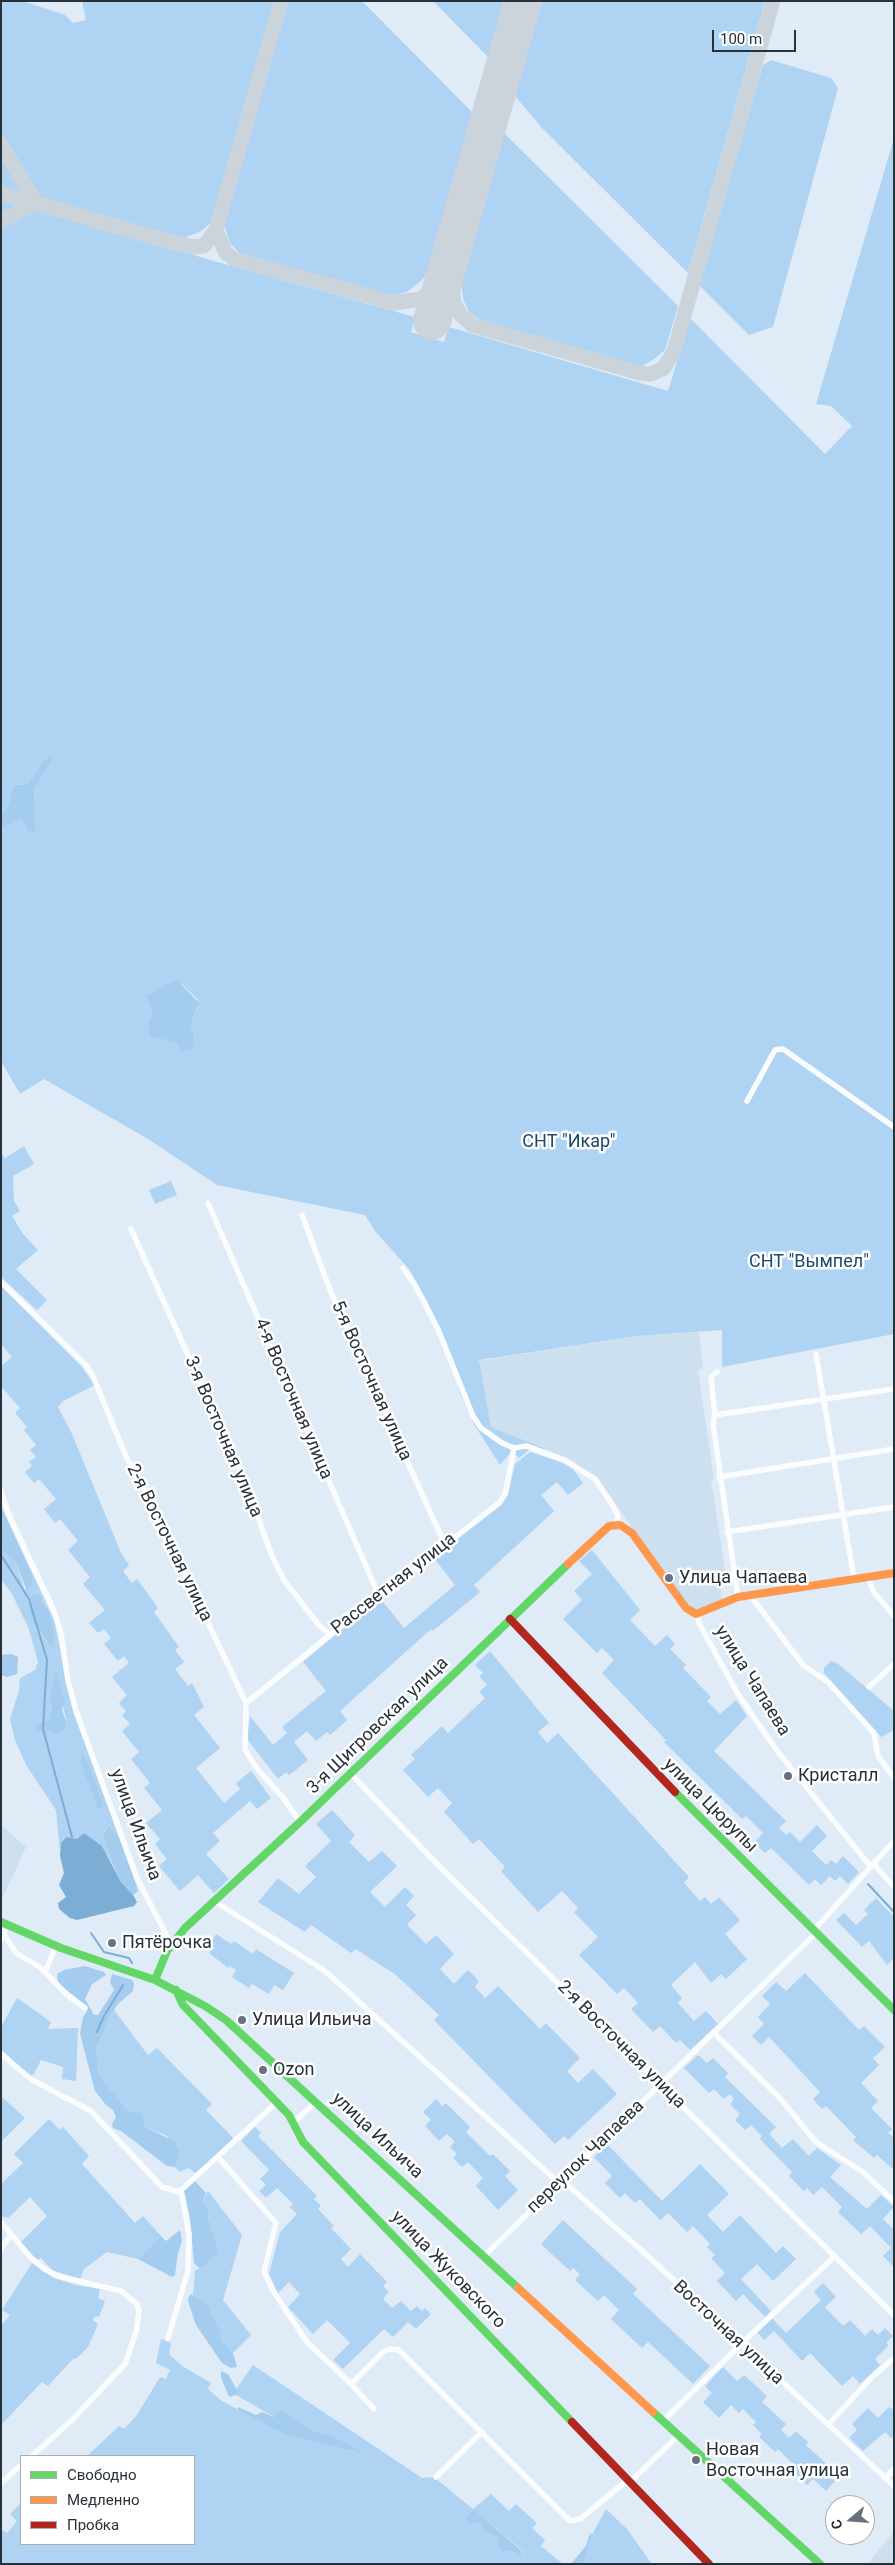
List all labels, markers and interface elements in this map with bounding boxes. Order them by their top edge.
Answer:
scale bar [715,20,799,52]
text: 100 m [720,30,762,48]
park label: СНТ "Икар" [522,1131,616,1153]
park label: СНТ "Вымпел" [749,1251,869,1273]
street label: 5-я Восточная улица [326,1298,416,1464]
street label: 4-я Восточная улица [249,1315,337,1483]
street label: 3-я Восточная улица [179,1353,267,1521]
street label: 2-я Восточная улица [121,1461,217,1625]
street label: Рассветная улица [327,1529,461,1639]
place label: Улица Чапаева [679,1567,807,1589]
marker: Улица Чапаева [663,1572,675,1584]
street label: улица Чапаева [710,1622,794,1740]
street label: 3-я Щигровская улица [303,1653,453,1799]
street label: улица Цюрупы [658,1754,762,1858]
place label: Кристалл [798,1765,878,1787]
street label: улица Ильича [105,1766,165,1884]
marker: Кристалл [782,1770,794,1782]
place label: Пятёрочка [122,1932,212,1954]
marker: Пятёрочка [106,1937,118,1949]
street label: 2-я Восточная улица [552,1976,690,2114]
place label: Улица Ильича [252,2009,372,2031]
marker: Улица Ильича [236,2014,248,2026]
place label: Ozon [273,2059,314,2081]
marker: Ozon [257,2064,269,2076]
street label: улица Ильича [327,2088,427,2184]
street label: переулок Чапаева [523,2096,649,2218]
street label: улица Жуковского [386,2207,510,2333]
street label: Восточная улица [668,2276,788,2390]
place label: Новая Восточная улица [706,2439,849,2482]
marker: Новая Восточная улица [690,2454,702,2466]
legend [20,2455,195,2545]
text: Свободно [67,2466,136,2484]
text: Медленно [67,2491,140,2509]
north arrow [825,2495,875,2545]
text: Пробка [67,2516,119,2534]
text: С [828,2518,846,2531]

